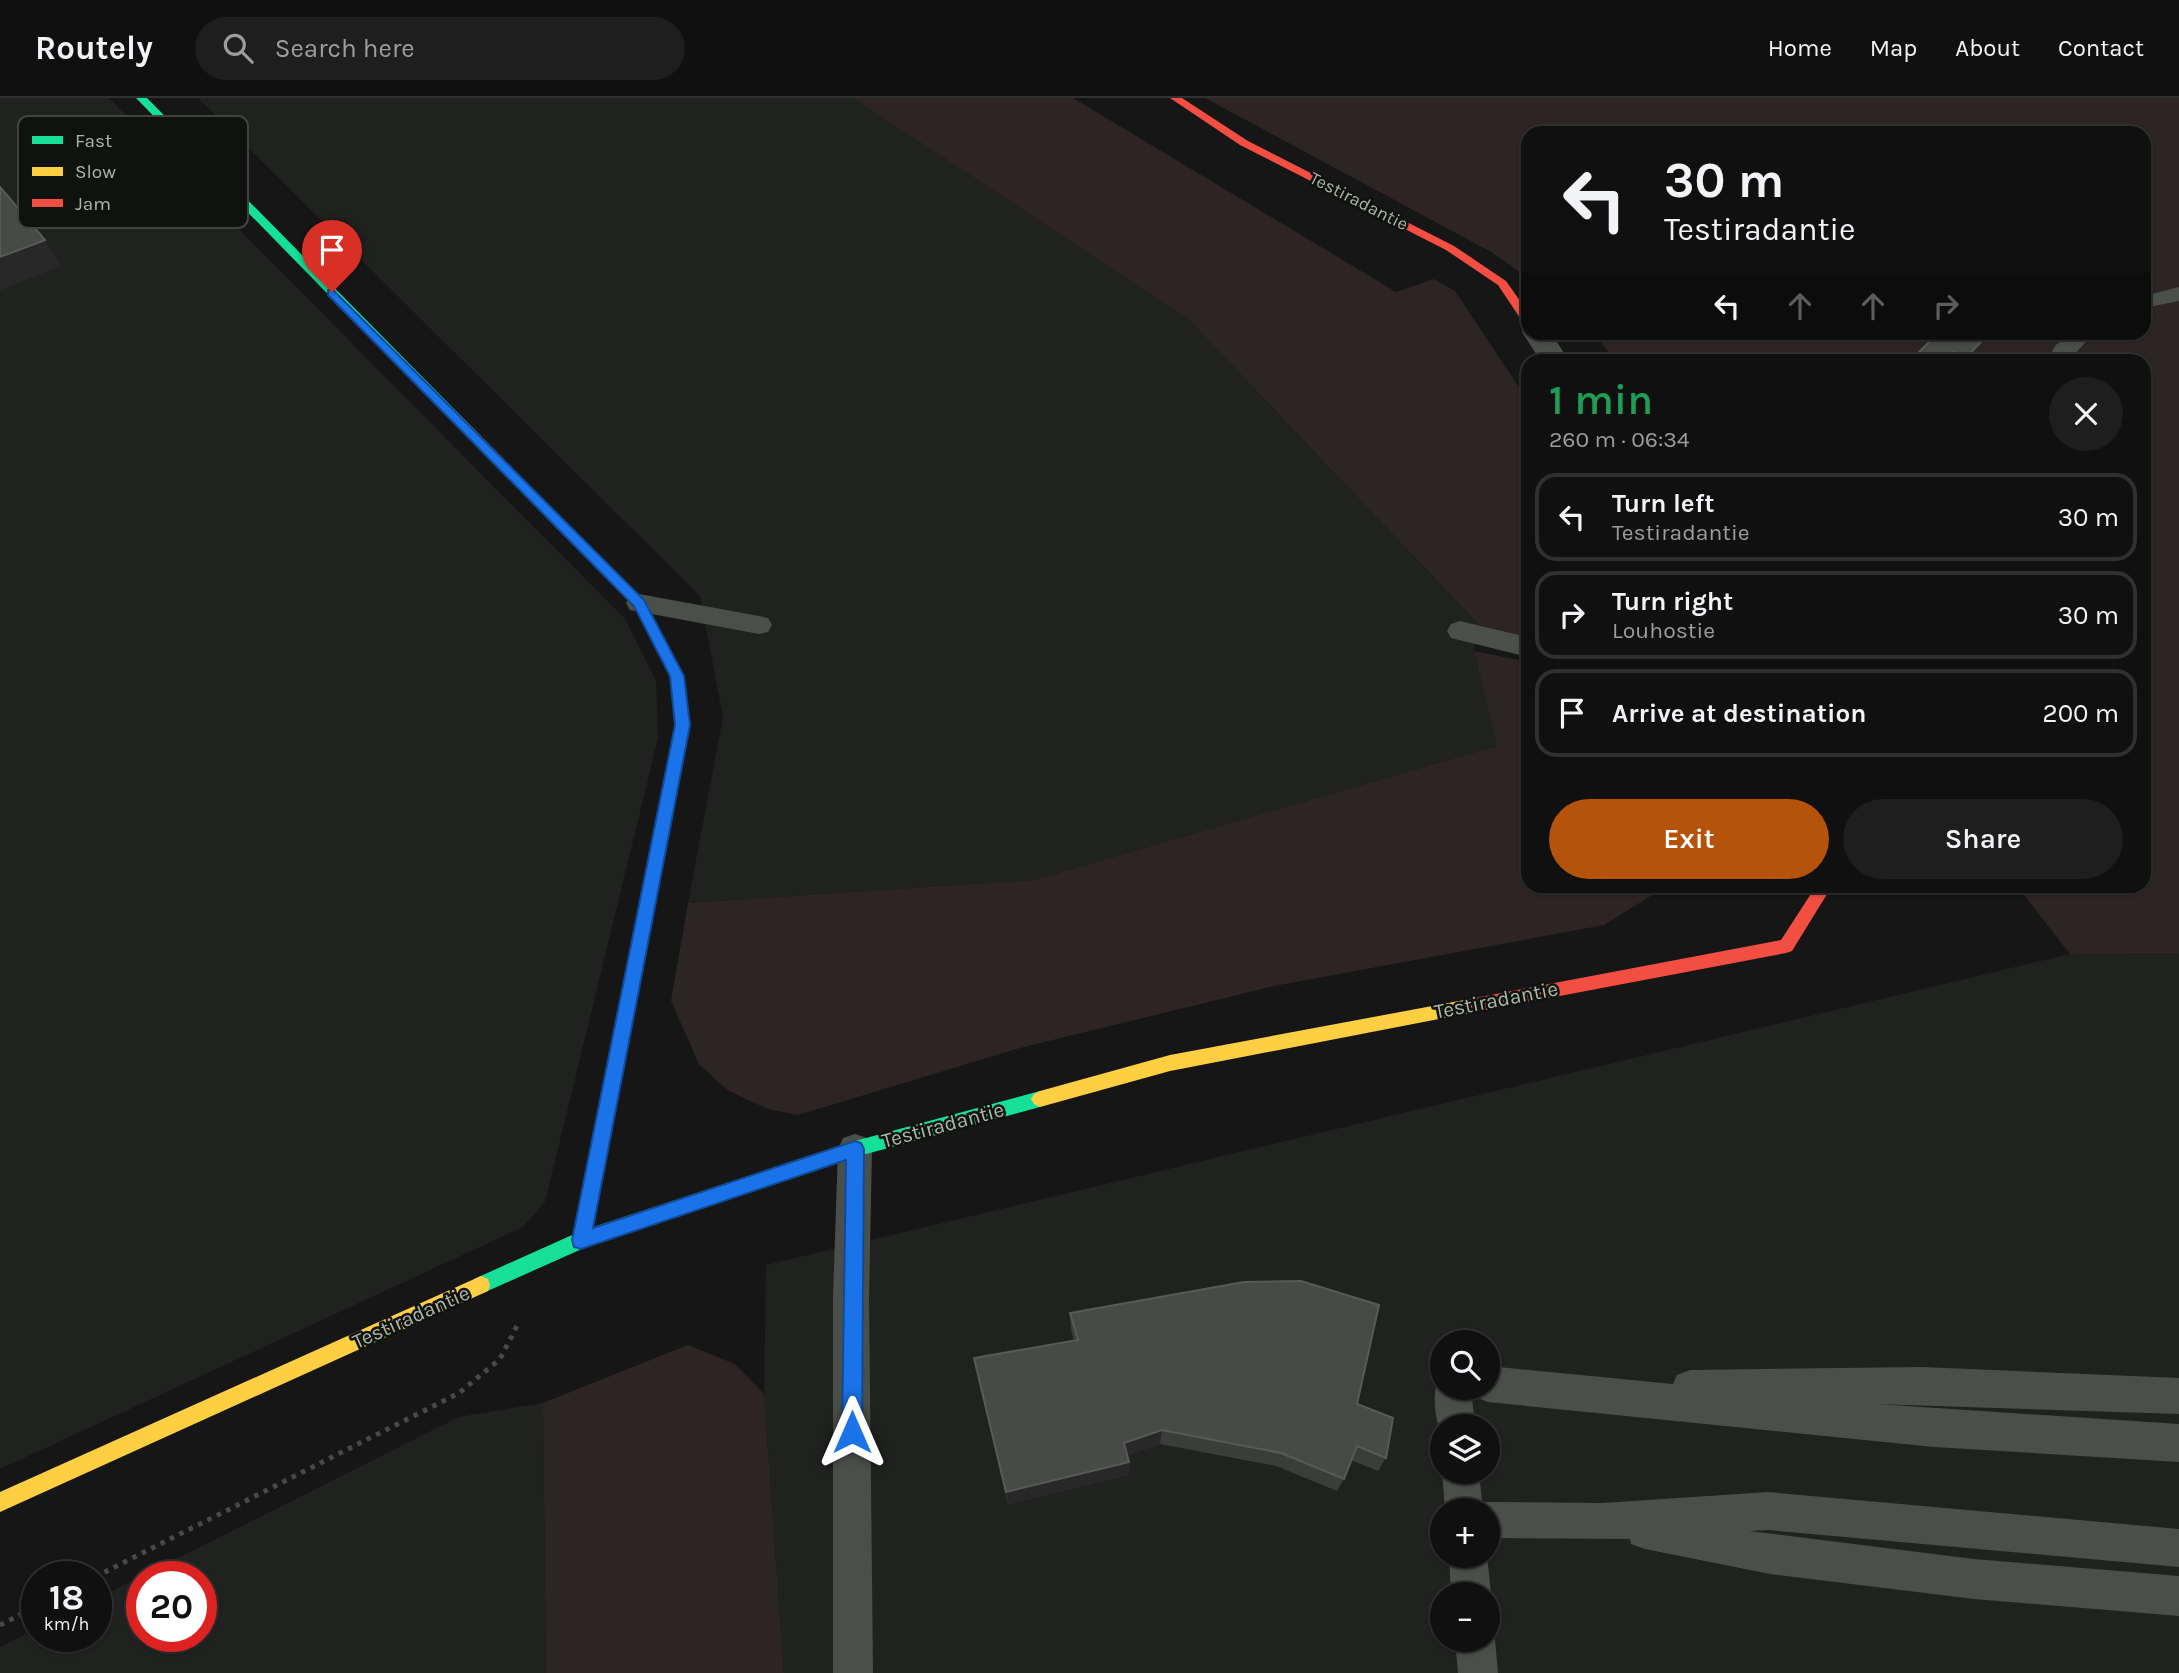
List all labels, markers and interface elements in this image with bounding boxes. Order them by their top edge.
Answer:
search box [195,17,685,80]
text: Routely [35,29,153,67]
icon: search [219,29,257,67]
text: Search here [275,33,415,64]
text: Home [1768,34,1832,62]
text: Map [1870,34,1917,62]
text: About [1955,34,2020,62]
text: Contact [2058,34,2144,62]
legend [18,116,248,228]
text: Fast [75,130,112,152]
text: 30 m [1664,152,1784,209]
icon: left [1549,154,1640,245]
text: Slow [75,161,116,183]
street label: Testiradantie [1306,167,1412,235]
text: Jam [75,193,111,215]
text: Testiradantie [1664,211,1856,248]
pin [302,220,362,292]
icon: arrive [313,231,351,269]
icon: left [1708,287,1746,325]
icon: ahead [1781,287,1819,325]
icon: ahead [1854,287,1892,325]
icon: right [1927,287,1965,325]
text: 1 min [1549,375,1653,425]
button: close [2049,377,2123,451]
text: 260 m · 06:34 [1549,426,1690,453]
text: Turn left [1612,488,1714,519]
icon: left [1553,498,1591,536]
text: 30 m [2058,502,2119,533]
text: Testiradantie [1612,519,1750,546]
text: Turn right [1612,586,1733,617]
icon: right [1553,596,1591,634]
text: 30 m [2058,600,2119,631]
text: Louhostie [1612,617,1715,644]
icon: arrive [1553,694,1591,732]
text: Arrive at destination [1612,698,1866,729]
text: 200 m [2043,698,2119,729]
button: Exit [1549,799,1829,879]
button: Share [1843,799,2123,879]
street label: Testiradantie [1432,976,1560,1024]
street label: Testiradantie [879,1097,1007,1153]
street label: Testiradantie [349,1280,473,1354]
map controls [1430,1330,1500,1652]
button: search [1430,1330,1500,1400]
position arrow [815,1395,889,1469]
button: layers [1430,1414,1500,1484]
button: + [1430,1498,1500,1568]
speed limit sign: 20 [126,1561,217,1652]
text: 18 [49,1577,84,1618]
button: − [1430,1582,1500,1652]
text: km/h [44,1613,89,1635]

